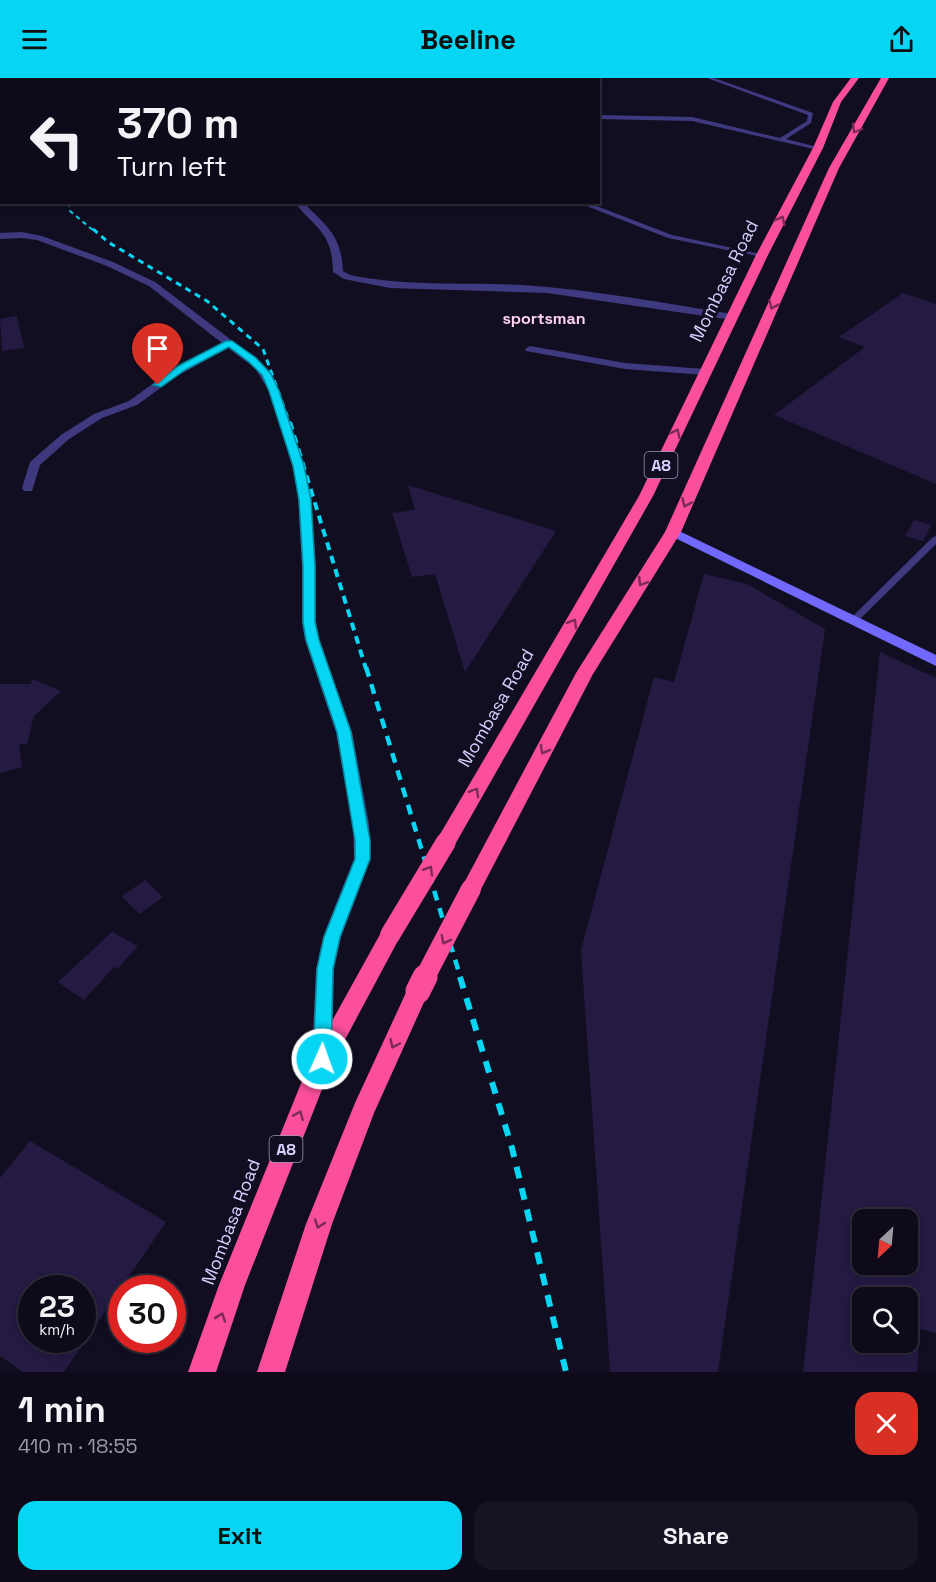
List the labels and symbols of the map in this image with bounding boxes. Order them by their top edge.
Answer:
one-way arrow [852,123,864,133]
street label: Mombasa Road [684,216,763,345]
one-way arrow [773,216,785,227]
one-way arrow [769,299,781,310]
district label: sportsman [502,308,586,329]
pin [132,323,183,385]
one-way arrow [668,429,680,440]
road number: A8 [644,452,678,478]
one-way arrow [681,496,693,507]
one-way arrow [638,575,649,586]
one-way arrow [566,619,577,629]
street label: Mombasa Road [452,645,539,771]
one-way arrow [540,744,551,755]
one-way arrow [468,787,480,798]
one-way arrow [421,866,433,876]
one-way arrow [440,934,452,945]
position arrow [290,1027,354,1091]
one-way arrow [389,1037,401,1048]
one-way arrow [292,1111,305,1121]
road number: A8 [270,1136,302,1162]
street label: Mombasa Road [196,1156,265,1288]
north arrow [852,1209,918,1275]
one-way arrow [314,1218,327,1229]
speed limit sign: 30 [108,1275,186,1353]
one-way arrow [213,1312,226,1323]

